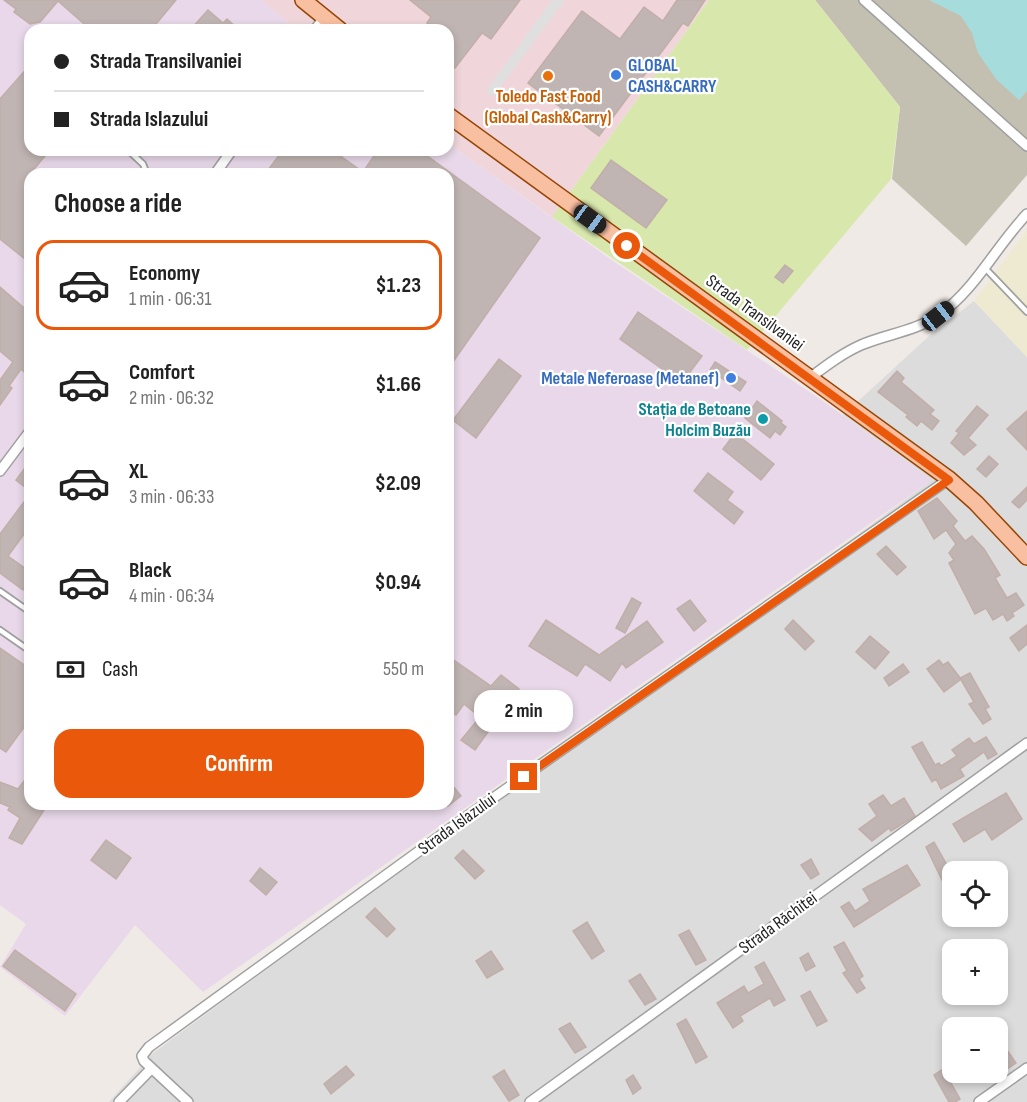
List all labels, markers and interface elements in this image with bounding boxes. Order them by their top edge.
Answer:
text: Strada Transilvaniei [90,48,242,75]
place label: GLOBAL CASH&CARRY [628,55,717,97]
marker: GLOBAL CASH&CARRY [609,68,623,82]
marker: Toledo Fast Food (Global Cash&Carry) [541,69,555,83]
place label: Toledo Fast Food (Global Cash&Carry) [484,86,612,128]
text: Strada Islazului [90,106,208,133]
text: Choose a ride [54,188,182,220]
car [570,201,610,237]
route start [613,232,640,259]
icon: car [57,258,111,312]
text: Economy [129,260,200,287]
street label: Strada Transilvaniei [702,270,808,356]
text: $1.23 [376,272,421,299]
text: 1 min · 06:31 [129,287,211,311]
car [918,298,958,334]
icon: car [57,357,111,411]
text: Comfort [129,359,195,386]
place label: Metale Neferoase (Metanef) [541,368,719,389]
text: $1.66 [375,371,421,398]
marker: Metale Neferoase (Metanef) [724,371,738,385]
text: 2 min · 06:32 [129,386,214,410]
place label: Stația de Betoane Holcim Buzău [639,399,751,441]
marker: Stația de Betoane Holcim Buzău [756,412,770,426]
icon: car [57,456,111,510]
text: XL [129,458,148,485]
text: $2.09 [375,470,421,497]
text: 3 min · 06:33 [129,485,214,509]
icon: car [57,555,111,609]
text: Black [129,557,171,584]
text: $0.94 [374,569,421,596]
text: 4 min · 06:34 [129,584,214,608]
icon: cash [54,653,87,686]
text: Cash [102,656,138,683]
text: 550 m [383,657,424,681]
callout: 2 min [474,690,574,732]
text: 2 min [504,699,543,723]
button: Confirm [54,729,424,798]
route end [510,763,537,790]
street label: Strada Islazului [414,789,500,859]
map controls [942,861,1008,1083]
button: locate [942,861,1008,927]
street label: Strada Răchitei [735,888,821,958]
button: + [942,939,1008,1005]
button: − [942,1017,1008,1083]

